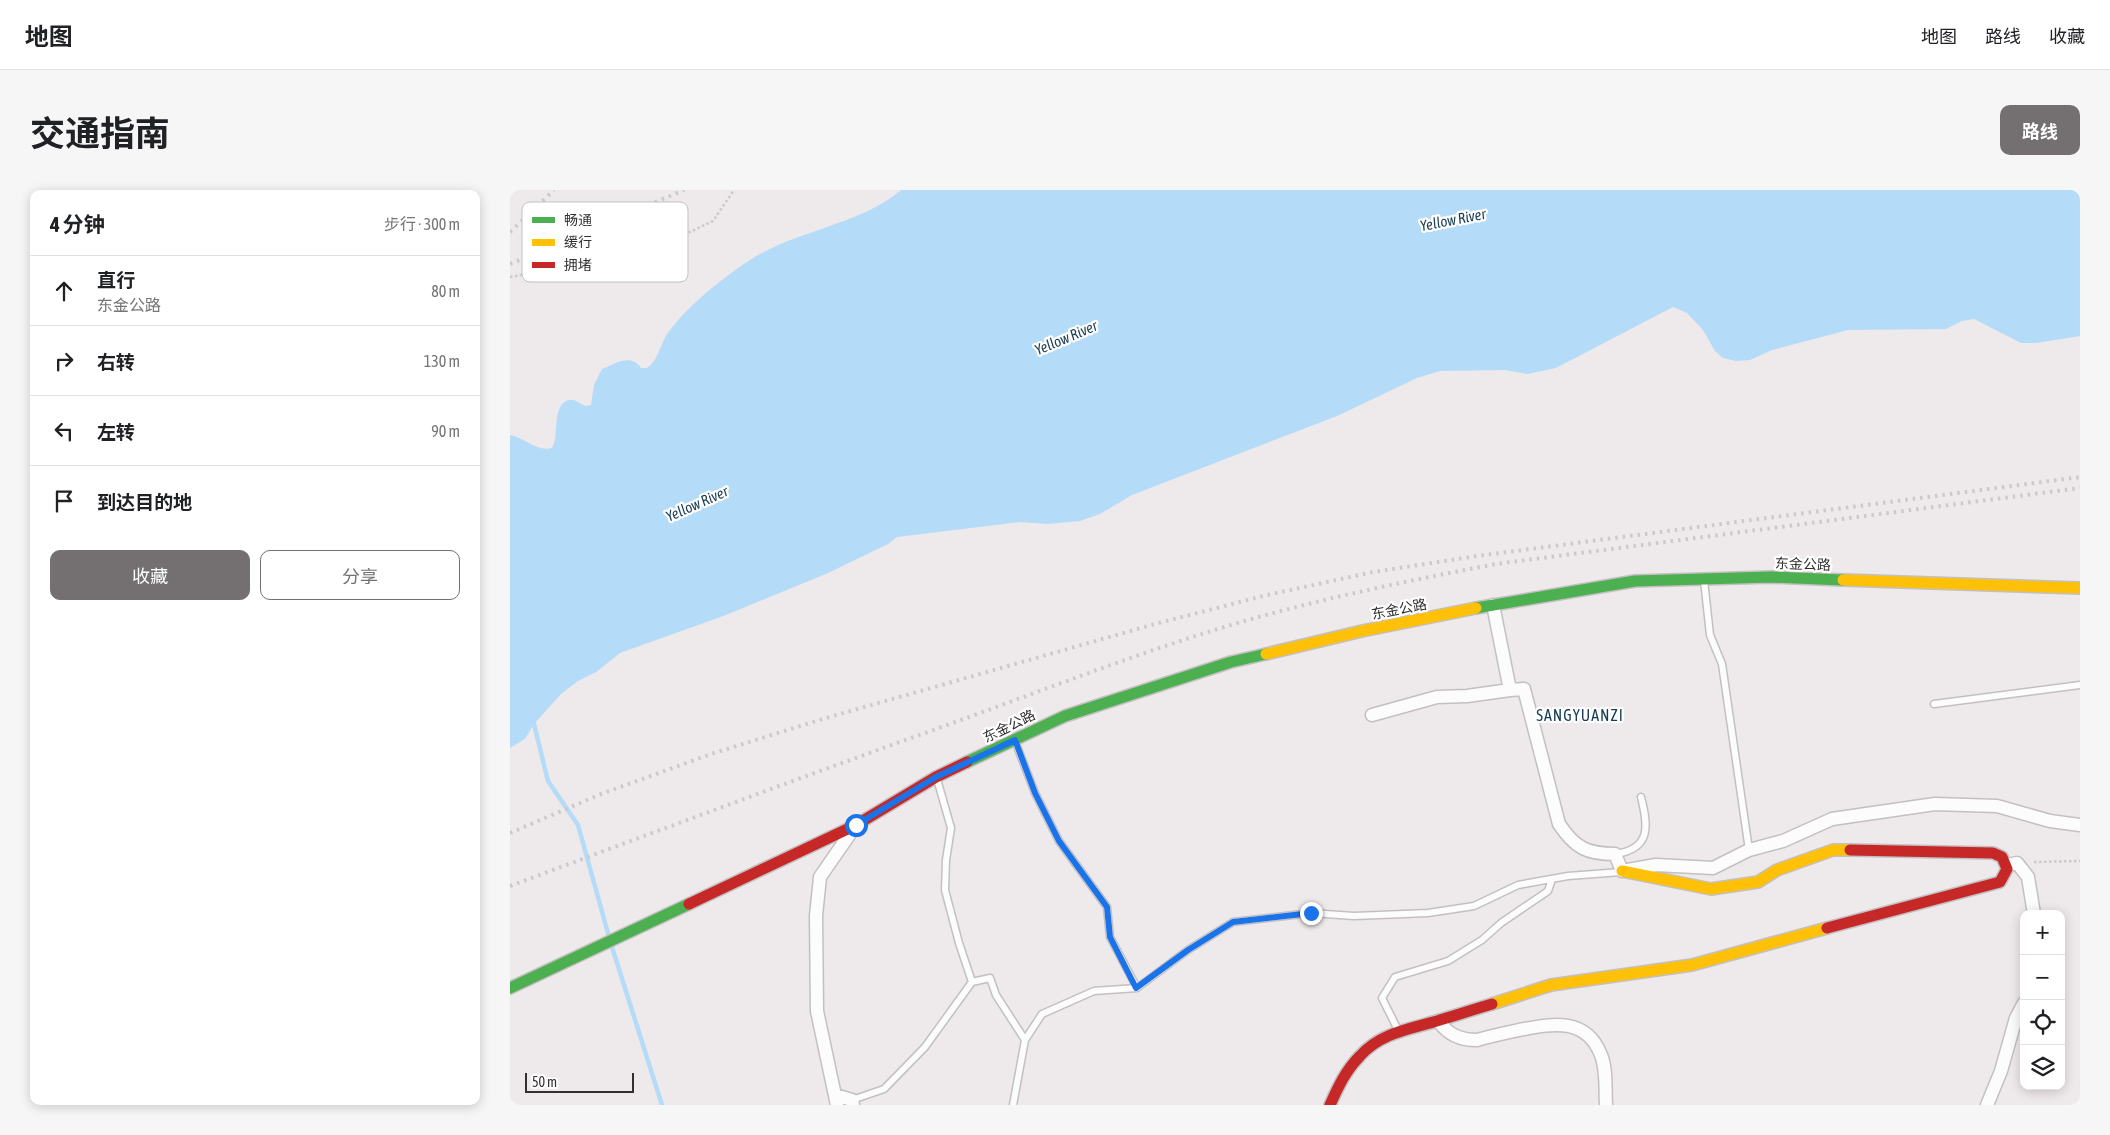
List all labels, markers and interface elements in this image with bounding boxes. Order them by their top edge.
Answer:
text: 地图 [25,23,73,50]
text: 地图 [1921,26,1957,47]
text: 路线 [1985,26,2021,47]
text: 收藏 [2049,26,2085,47]
button: 路线 [2000,105,2080,155]
text: 交通指南 [30,113,170,153]
legend [522,202,688,282]
water label: Yellow River [1419,205,1488,234]
text: 4 分钟 [50,212,105,236]
text: 畅通 [564,212,592,228]
text: 步行 · 300 m [384,215,460,233]
text: 缓行 [564,234,592,250]
text: 拥堵 [564,257,592,273]
text: 直行 [97,269,135,291]
icon: ahead [50,277,78,305]
text: 80 m [431,282,460,300]
text: 东金公路 [97,296,161,314]
water label: Yellow River [1032,317,1100,358]
icon: right [50,347,78,375]
text: 右转 [97,351,135,373]
text: 130 m [424,352,460,370]
icon: left [50,417,78,445]
text: 左转 [97,421,135,443]
text: 90 m [431,422,460,440]
water label: Yellow River [663,482,731,525]
icon: arrive [50,487,78,515]
text: 到达目的地 [97,491,192,513]
button: 收藏 [50,550,250,600]
button: 分享 [260,550,460,600]
street label: 东金公路 [1775,555,1831,573]
street label: 东金公路 [1370,596,1428,622]
district label: SANGYUANZI [1536,706,1624,724]
street label: 东金公路 [980,707,1038,745]
route start [845,814,868,837]
route end [1300,902,1323,925]
map controls [2020,910,2065,1090]
button: + [2020,910,2065,955]
button: − [2020,955,2065,1000]
button: locate [2020,1000,2065,1045]
button: layers [2020,1045,2065,1090]
scale bar [525,1070,634,1093]
text: 50 m [532,1074,557,1090]

